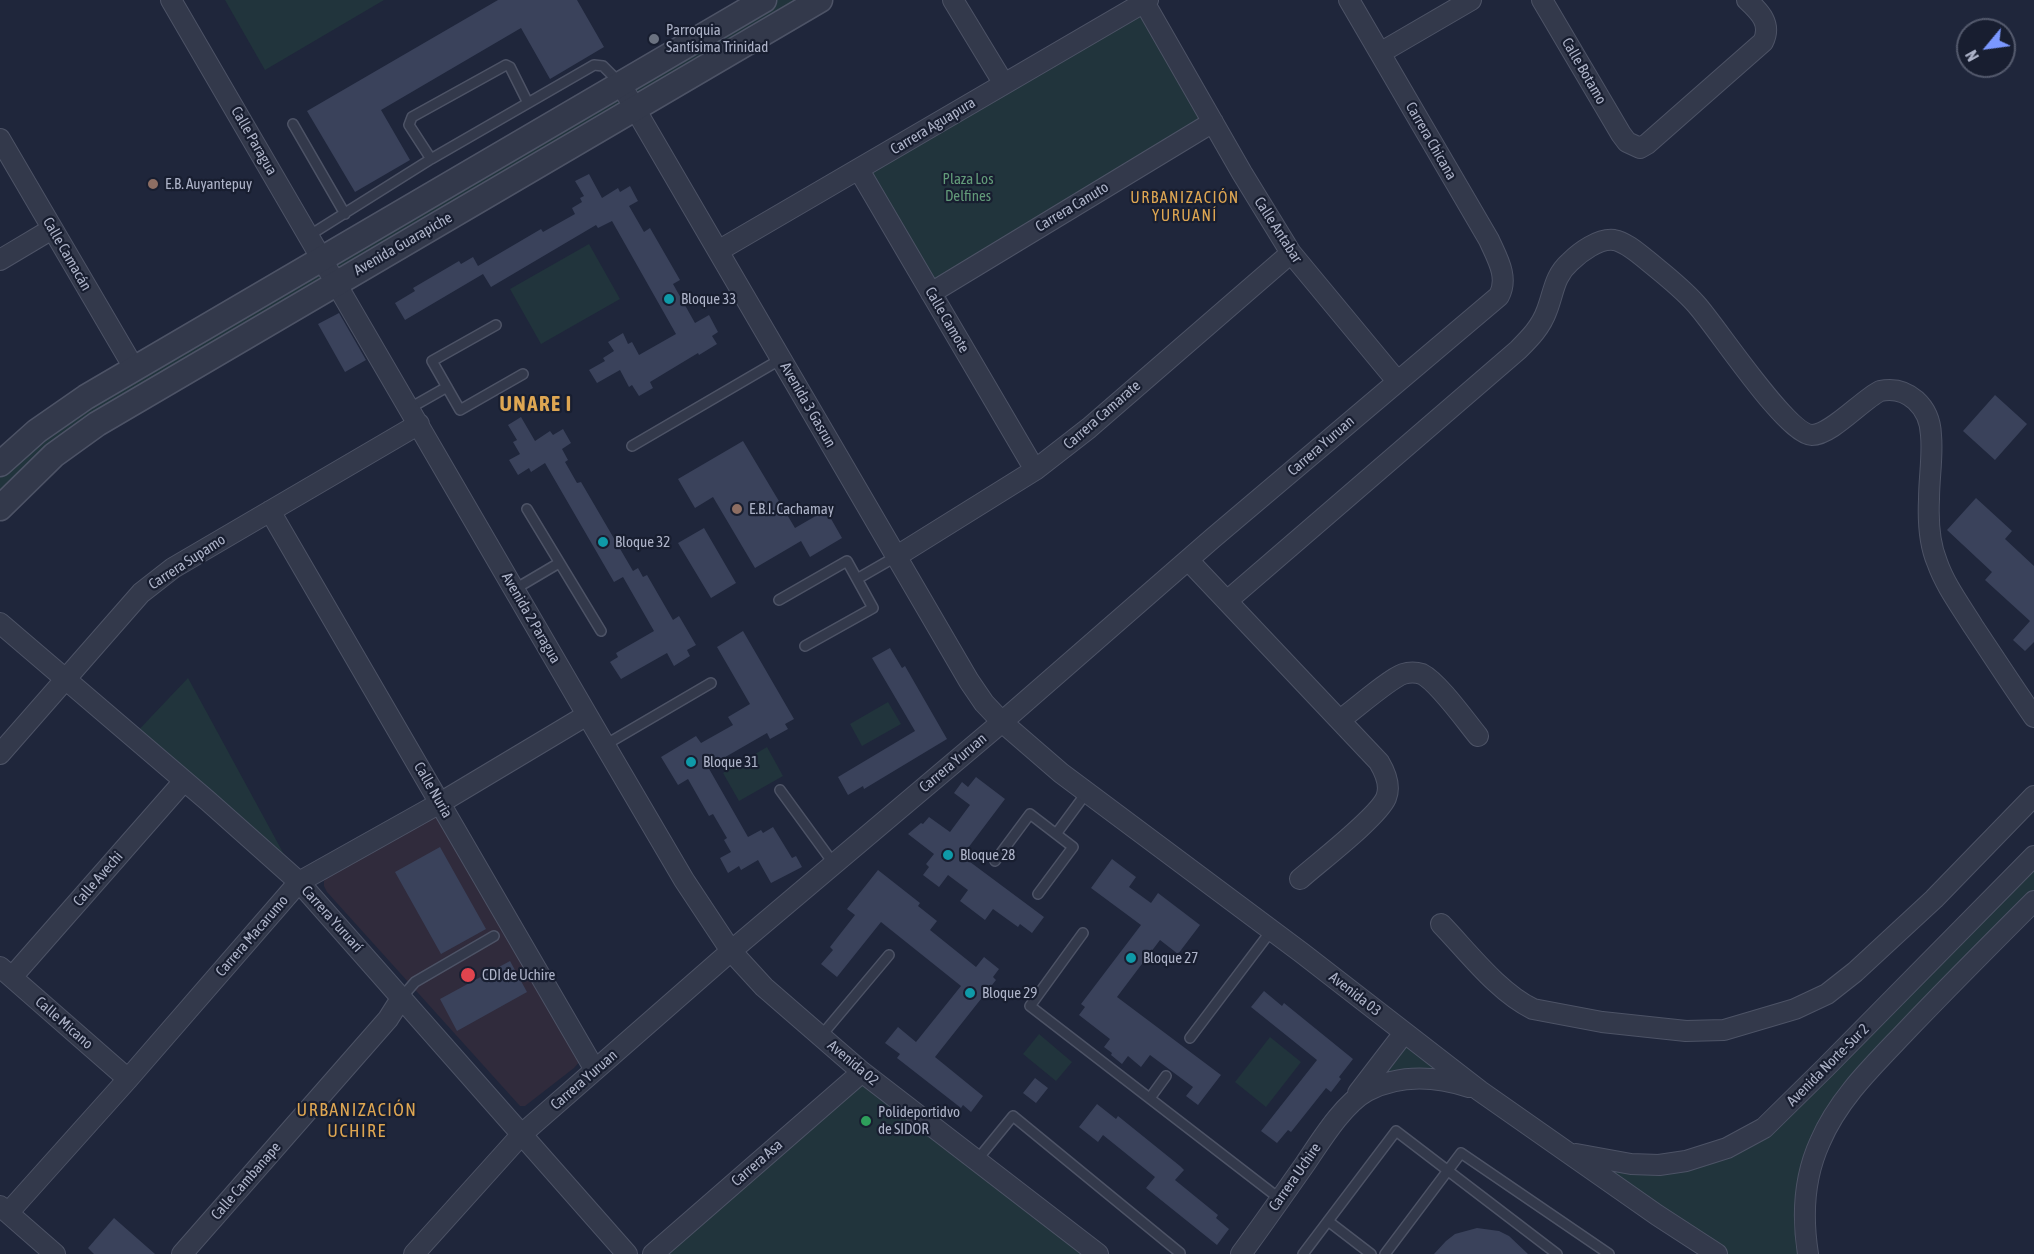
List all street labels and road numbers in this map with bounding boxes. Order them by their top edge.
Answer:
street label: Calle Botamo [1558,35,1610,107]
street label: Carrera Aguapura [887,94,979,158]
street label: Carrera Chicana [1402,99,1460,183]
street label: Calle Paragua [227,104,281,178]
street label: Carrera Canuto [1032,178,1112,236]
street label: Calle Antabar [1250,194,1306,266]
street label: Avenida Guarapiche [351,209,455,279]
street label: Calle Camacán [39,214,95,294]
street label: Calle Camote [921,284,973,356]
street label: Avenida 3 Gasrun [776,359,840,451]
street label: Carrera Camarate [1060,377,1144,453]
street label: Carrera Yuruan [1284,412,1358,480]
street label: Carrera Supamo [145,530,229,594]
street label: Avenida 2 Paragua [498,569,564,667]
street label: Carrera Yuruan [916,730,990,796]
street label: Calle Nuria [410,759,456,821]
street label: Calle Avechi [69,848,127,910]
street label: Carrera Yuruarí [298,882,366,956]
street label: Carrera Macarumo [212,892,292,980]
street label: Avenida 03 [1325,968,1385,1020]
street label: Calle Micano [31,993,97,1053]
street label: Avenida Norte-Sur 2 [1783,1020,1873,1110]
street label: Avenida 02 [824,1036,882,1090]
street label: Carrera Yuruan [547,1046,621,1114]
street label: Carrera Asa [728,1136,786,1190]
street label: Calle Cambanape [207,1138,285,1224]
street label: Carrera Uchire [1265,1140,1325,1214]

